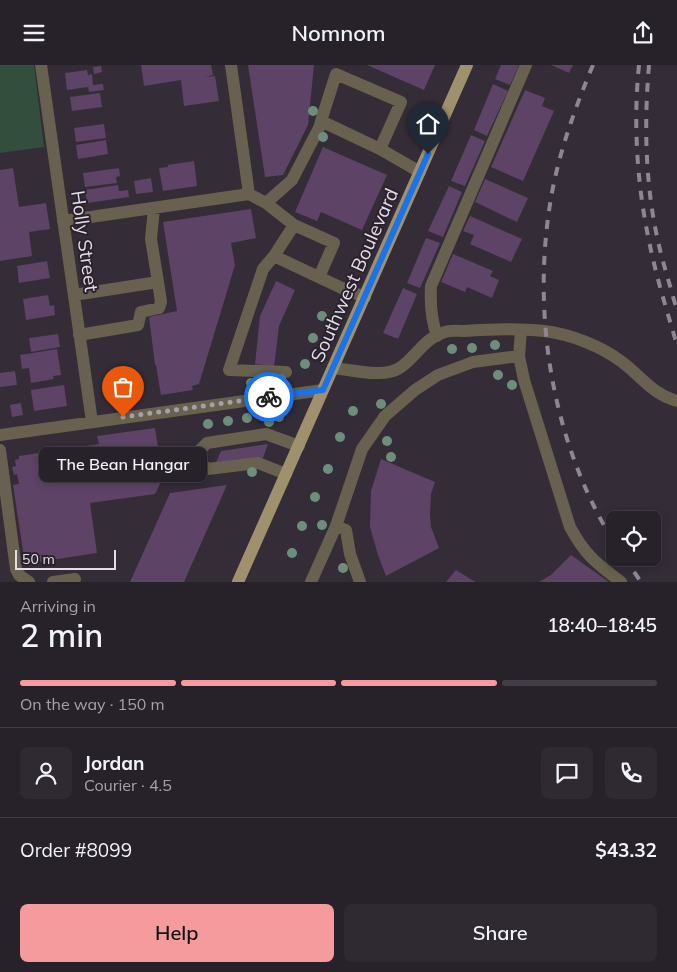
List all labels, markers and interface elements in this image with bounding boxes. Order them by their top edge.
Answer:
icon: menu [20,19,48,47]
text: Nomnom [291,19,386,47]
icon: share [629,19,657,47]
pin [407,103,449,154]
icon: home [414,110,442,138]
street label: Southwest Boulevard [305,184,403,366]
street label: Holly Street [66,189,104,294]
pin [102,366,144,417]
courier [244,372,294,422]
icon: bag [109,373,137,401]
icon: bike [255,383,283,411]
callout: The Bean Hangar [39,447,207,482]
text: The Bean Hangar [57,454,189,474]
map controls [606,511,661,566]
button: locate [606,511,661,566]
scale bar [15,547,116,570]
text: 50 m [22,550,55,568]
text: Arriving in [20,596,96,616]
text: 18:40–18:45 [547,613,657,637]
text: 2 min [20,615,103,655]
text: On the way · 150 m [20,694,165,714]
button: person [20,747,72,799]
button: chat [541,747,593,799]
button: phone [605,747,657,799]
text: Jordan [84,751,144,775]
text: Courier · 4.5 [84,775,172,795]
text: Order #8099 [20,838,132,862]
text: $43.32 [595,838,657,862]
button: Help [20,904,334,962]
button: Share [344,904,657,962]

